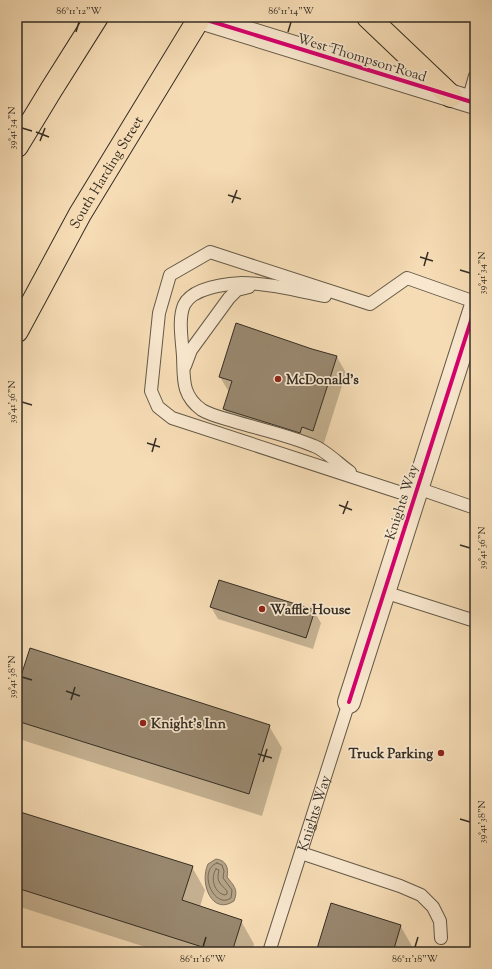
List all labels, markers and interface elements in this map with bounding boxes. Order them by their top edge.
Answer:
text: 86°11'12"W [56,4,102,19]
text: 86°11'14"W [268,4,314,19]
street label: West Thompson Road [294,30,429,88]
text: 39°41'34"N [5,107,20,149]
street label: South Harding Street [66,113,149,233]
text: 39°41'34"N [475,252,490,294]
place label: McDonald's [286,371,359,391]
marker: McDonald's [273,374,283,384]
text: 39°41'36"N [5,381,20,423]
street label: Knights Way [381,462,425,543]
text: 39°41'36"N [475,527,490,569]
place label: Waffle House [270,601,351,621]
marker: Waffle House [257,604,267,614]
text: 39°41'38"N [5,656,20,698]
place label: Knight's Inn [151,715,227,735]
marker: Knight's Inn [138,718,148,728]
place label: Truck Parking [348,745,433,765]
marker: Truck Parking [436,748,446,758]
street label: Knights Way [294,773,337,854]
text: 39°41'38"N [475,801,490,843]
text: 86°11'16"W [180,952,226,967]
text: 86°11'18"W [392,952,438,967]

